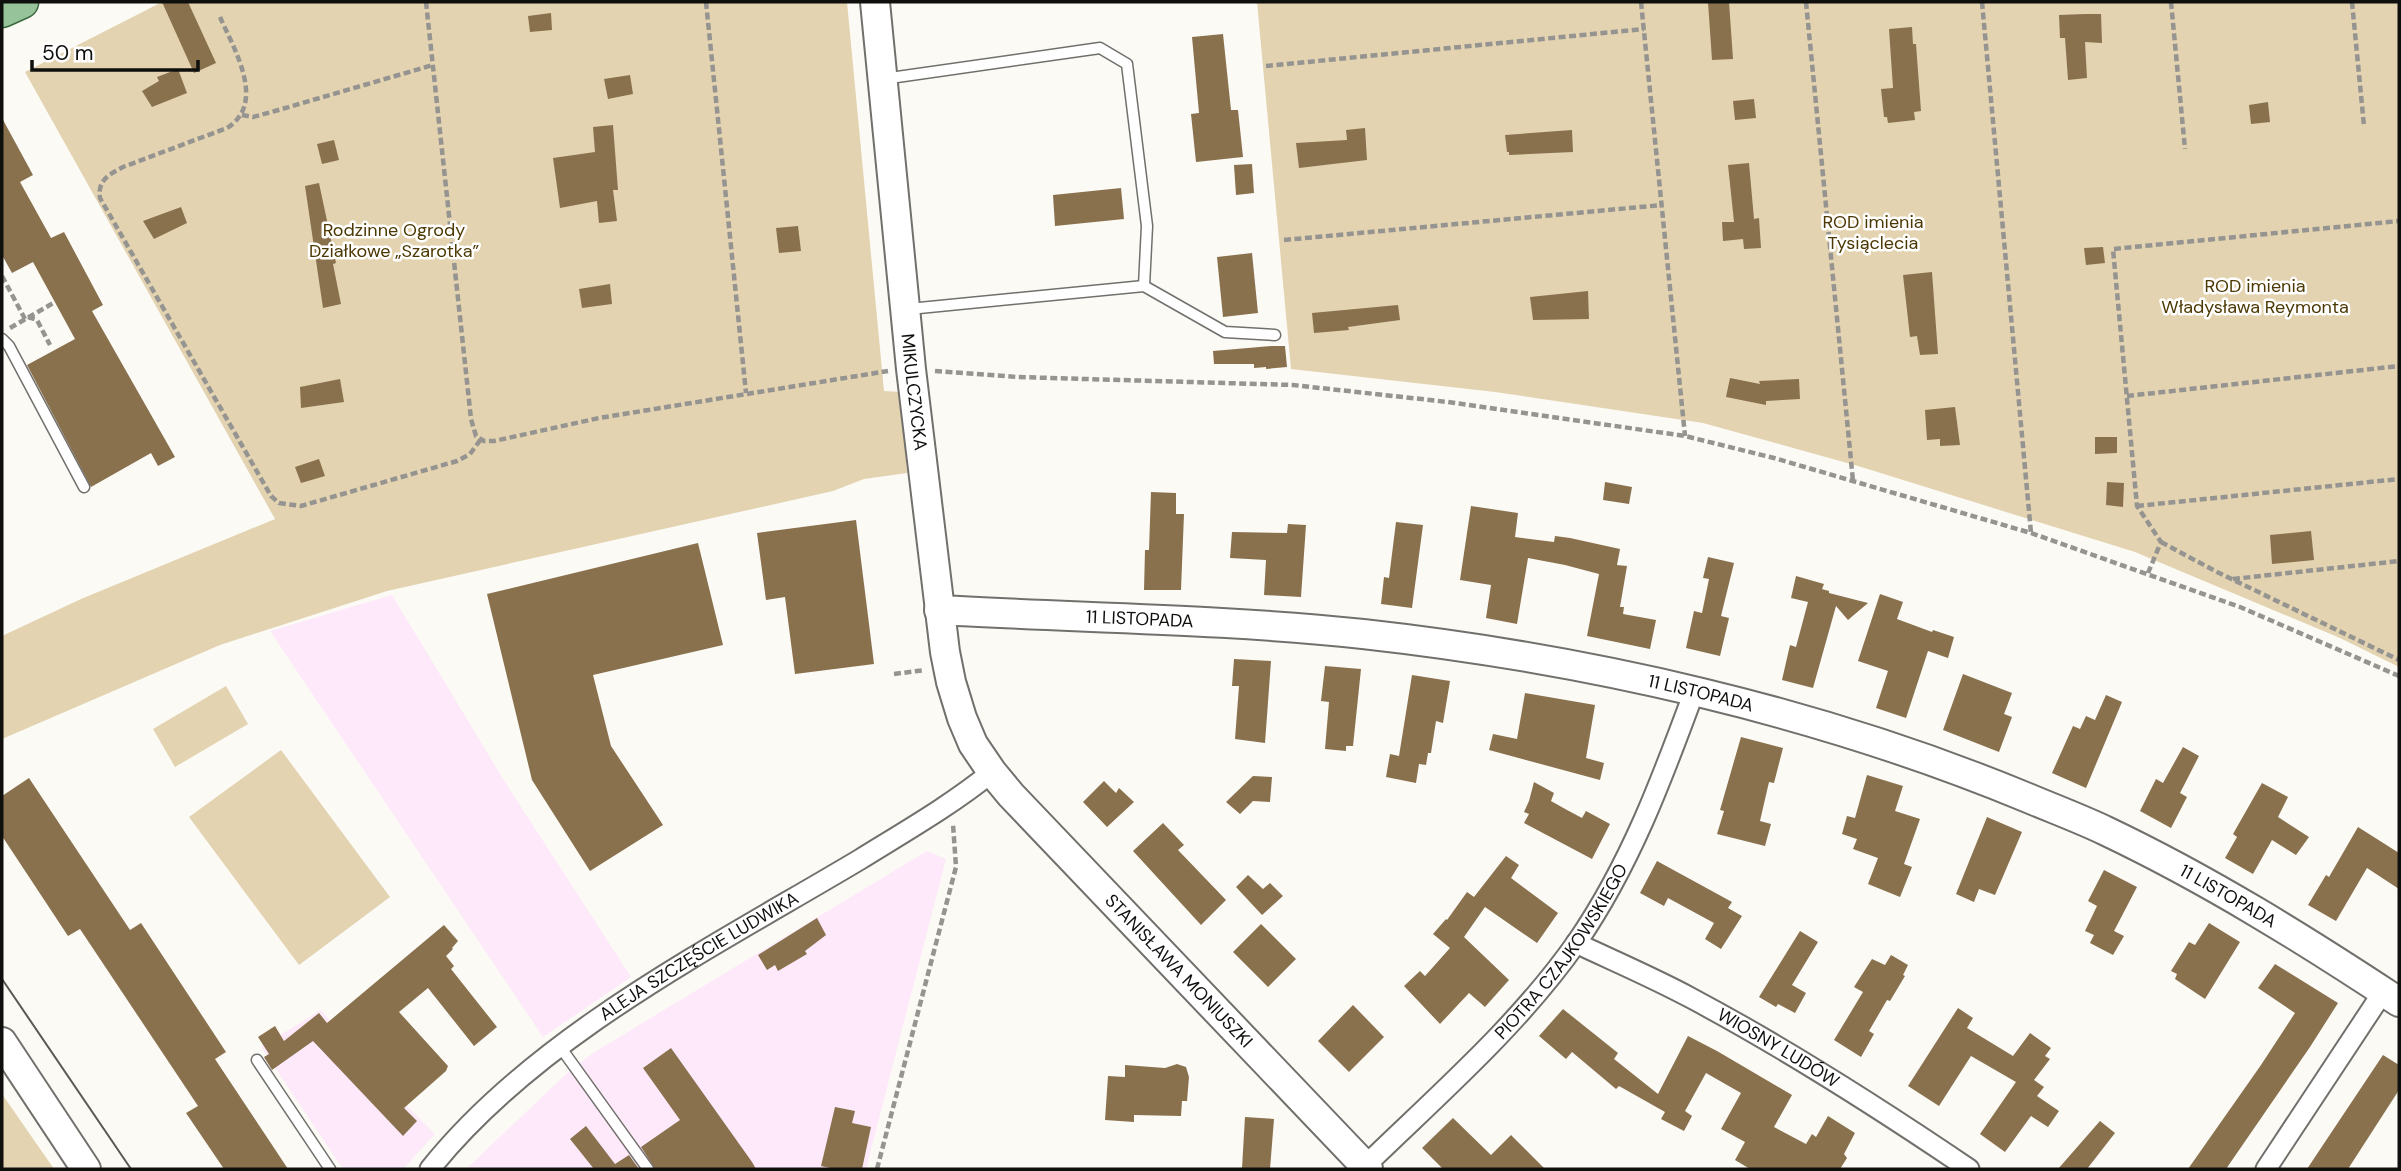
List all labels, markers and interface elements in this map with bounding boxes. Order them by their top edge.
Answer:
scale bar [32,28,198,72]
text: 50 m [42,39,93,67]
park label: ROD imienia Tysiąclecia [1822,210,1924,255]
park label: Rodzinne Ogrody Działkowe „Szarotka” [309,218,480,263]
park label: ROD imienia Władysława Reymonta [2161,274,2349,319]
street label: MIKULCZYCKA [896,332,933,452]
street label: 11 LISTOPADA [1086,605,1194,633]
street label: 11 LISTOPADA [1646,669,1756,718]
street label: 11 LISTOPADA [2176,859,2281,933]
street label: PIOTRA CZAJKOWSKIEGO [1489,860,1633,1045]
street label: ALEJA SZCZĘŚCIE LUDWIKA [595,886,803,1026]
street label: STANISŁAWA MONIUSZKI [1100,889,1258,1053]
street label: WIOSNY LUDÓW [1713,1003,1844,1093]

